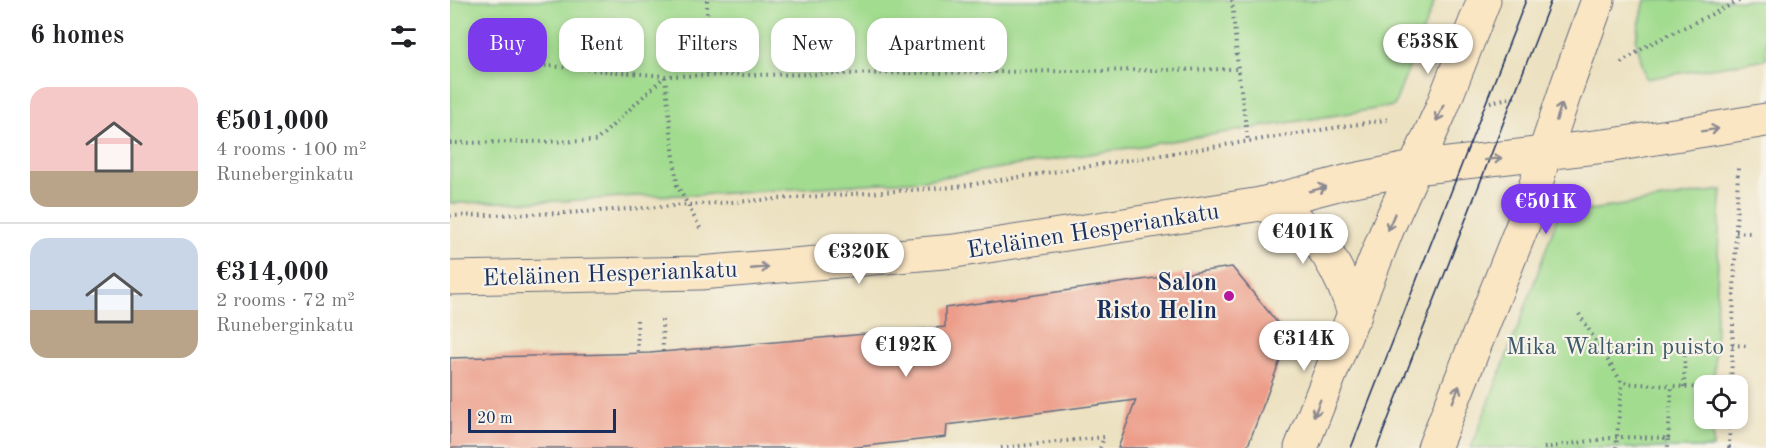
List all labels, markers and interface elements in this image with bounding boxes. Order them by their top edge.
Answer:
chip: Buy [468,18,547,72]
chip: Rent [559,18,644,72]
chip: Filters [656,18,759,72]
chip: New [771,18,855,72]
chip: Apartment [867,18,1007,72]
icon: filters [387,20,420,53]
text: 6 homes [30,23,124,49]
pin: €538K [1386,24,1470,75]
text: €538K [1397,33,1459,53]
one-way arrow [1554,103,1565,122]
one-way arrow [1433,104,1444,122]
text: €501,000 [216,109,329,135]
icon: home [78,111,150,183]
one-way arrow [1699,124,1719,135]
text: 4 rooms · 100 m² [216,140,366,160]
one-way arrow [1483,153,1503,164]
text: Runeberginkatu [216,165,354,185]
one-way arrow [1308,183,1327,195]
pin: €501K [1504,184,1588,235]
text: €501K [1515,193,1577,213]
street label: Eteläinen Hesperiankatu [965,200,1221,264]
one-way arrow [1385,212,1396,231]
pin: €401K [1261,214,1345,265]
text: €401K [1272,223,1334,243]
pin: €320K [817,234,901,285]
text: €320K [828,243,890,263]
street label: Eteläinen Hesperiankatu [482,259,738,291]
text: €314,000 [216,260,329,286]
icon: home [78,262,150,334]
one-way arrow [750,262,770,273]
place label: Salon Risto Helin [1096,272,1217,324]
marker: Salon Risto Helin [1222,289,1236,303]
text: 2 rooms · 72 m² [216,291,355,311]
text: Runeberginkatu [216,316,354,336]
pin: €314K [1262,321,1346,372]
pin: €192K [864,327,948,378]
text: €314K [1273,330,1335,350]
text: €192K [875,336,937,356]
park label: Mika Waltarin puisto [1506,336,1724,360]
map controls [1694,375,1748,429]
button: locate [1694,375,1748,429]
one-way arrow [1451,385,1462,403]
one-way arrow [1311,398,1322,417]
scale bar [468,406,616,434]
text: 20 m [477,411,513,427]

